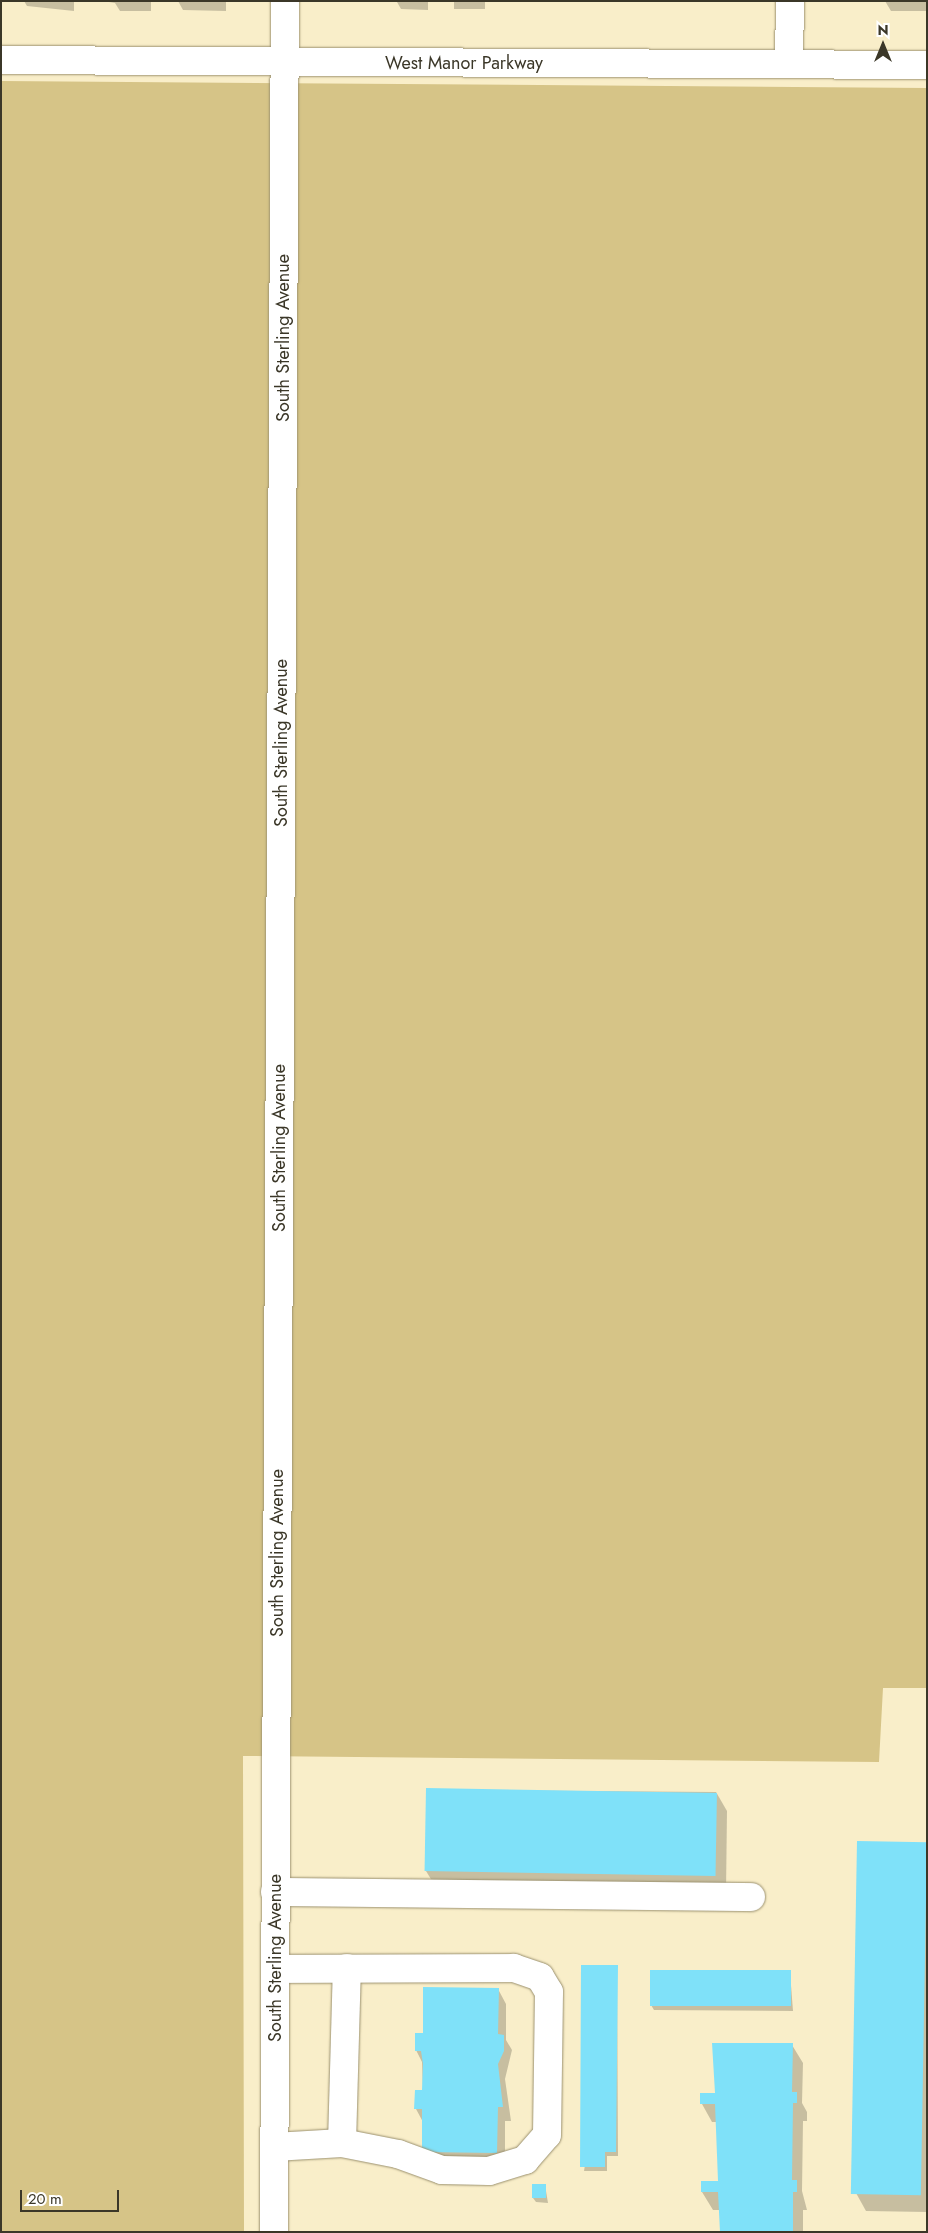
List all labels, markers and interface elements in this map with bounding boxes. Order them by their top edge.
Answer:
north arrow [858,20,908,70]
text: N [877,20,889,40]
street label: West Manor Parkway [385,52,543,74]
street label: South Sterling Avenue [272,254,294,422]
street label: South Sterling Avenue [270,659,292,827]
street label: South Sterling Avenue [268,1064,290,1232]
street label: South Sterling Avenue [266,1469,288,1637]
street label: South Sterling Avenue [264,1874,286,2042]
scale bar [22,2180,121,2212]
text: 20 m [28,2188,62,2210]

